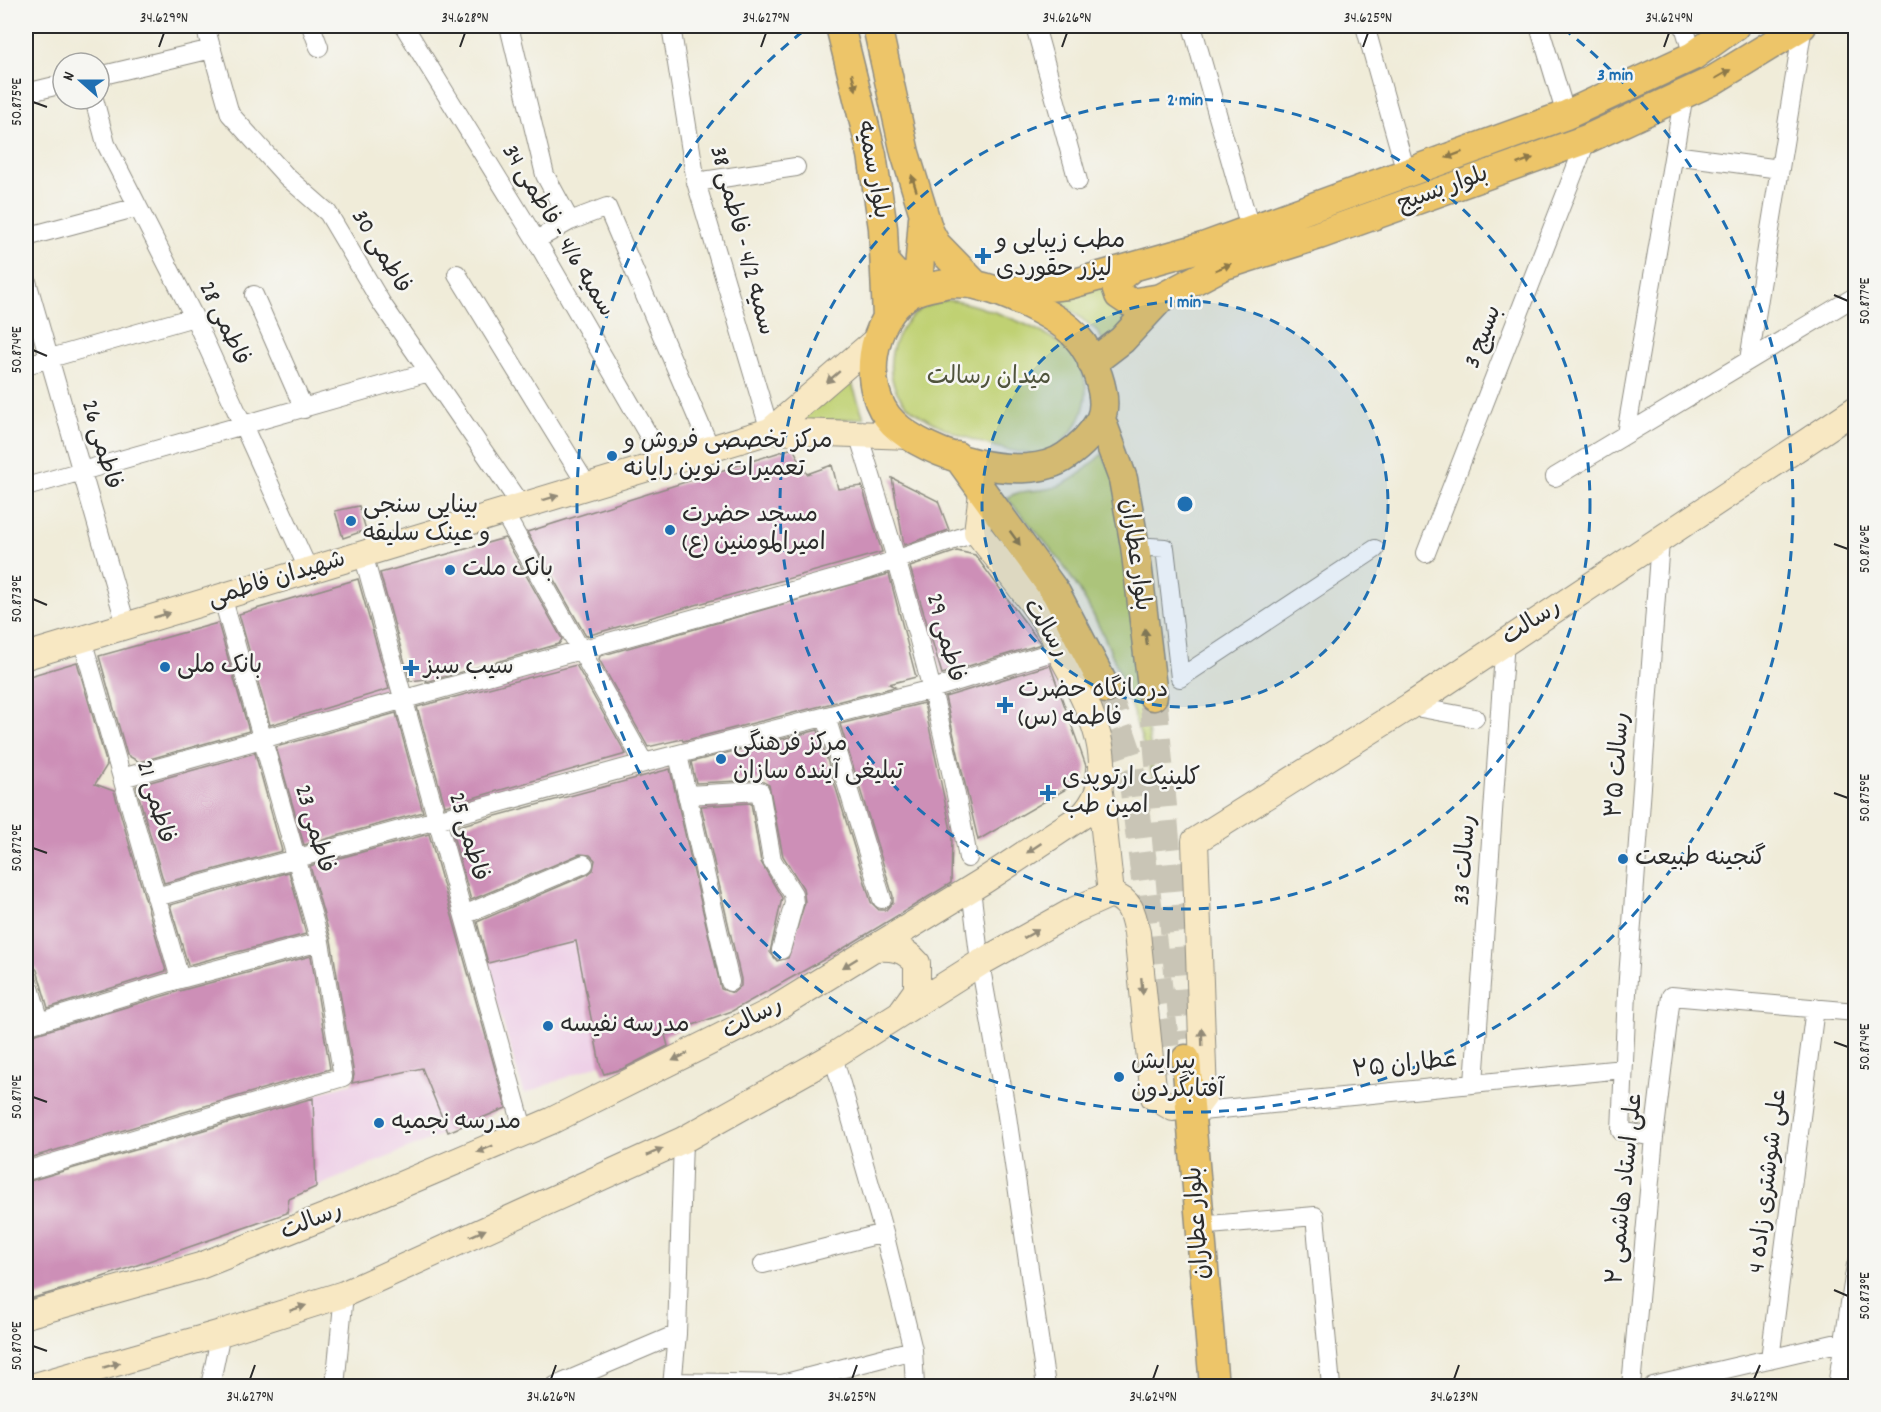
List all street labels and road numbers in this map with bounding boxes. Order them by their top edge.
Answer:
street label: بلوار سمیه [847,118,897,222]
street label: سمیه 4/6 - فاطمی 34 [492,138,622,324]
street label: سمیه 4/2 - فاطمی 38 [699,143,783,339]
street label: بلوار بسیج [1393,158,1493,222]
street label: فاطمی 30 [341,203,419,301]
street label: فاطمی 28 [189,276,257,372]
street label: بسیج 3 [1456,301,1512,373]
street label: فاطمی 26 [71,396,129,494]
street label: بلوار عطاران [1109,497,1159,613]
street label: شهیدان فاطمی [204,543,350,617]
street label: فاطمی 29 [916,590,972,686]
street label: رسالت [1496,591,1568,655]
street label: رسالت [1014,593,1076,665]
street label: رسالت ۳۵ [1598,711,1640,819]
street label: فاطمی 21 [126,756,182,848]
street label: فاطمی 23 [284,781,342,877]
street label: فاطمی 25 [438,789,496,885]
street label: رسالت 33 [1446,813,1486,907]
street label: رسالت [717,989,789,1049]
street label: عطاران ۲۵ [1351,1044,1459,1088]
street label: علی شوشتری زاده 4 [1741,1087,1797,1275]
street label: علی استاد هاشمی ۲ [1599,1092,1653,1286]
street label: بلوار عطاران [1178,1165,1220,1281]
street label: رسالت [276,1194,348,1250]

